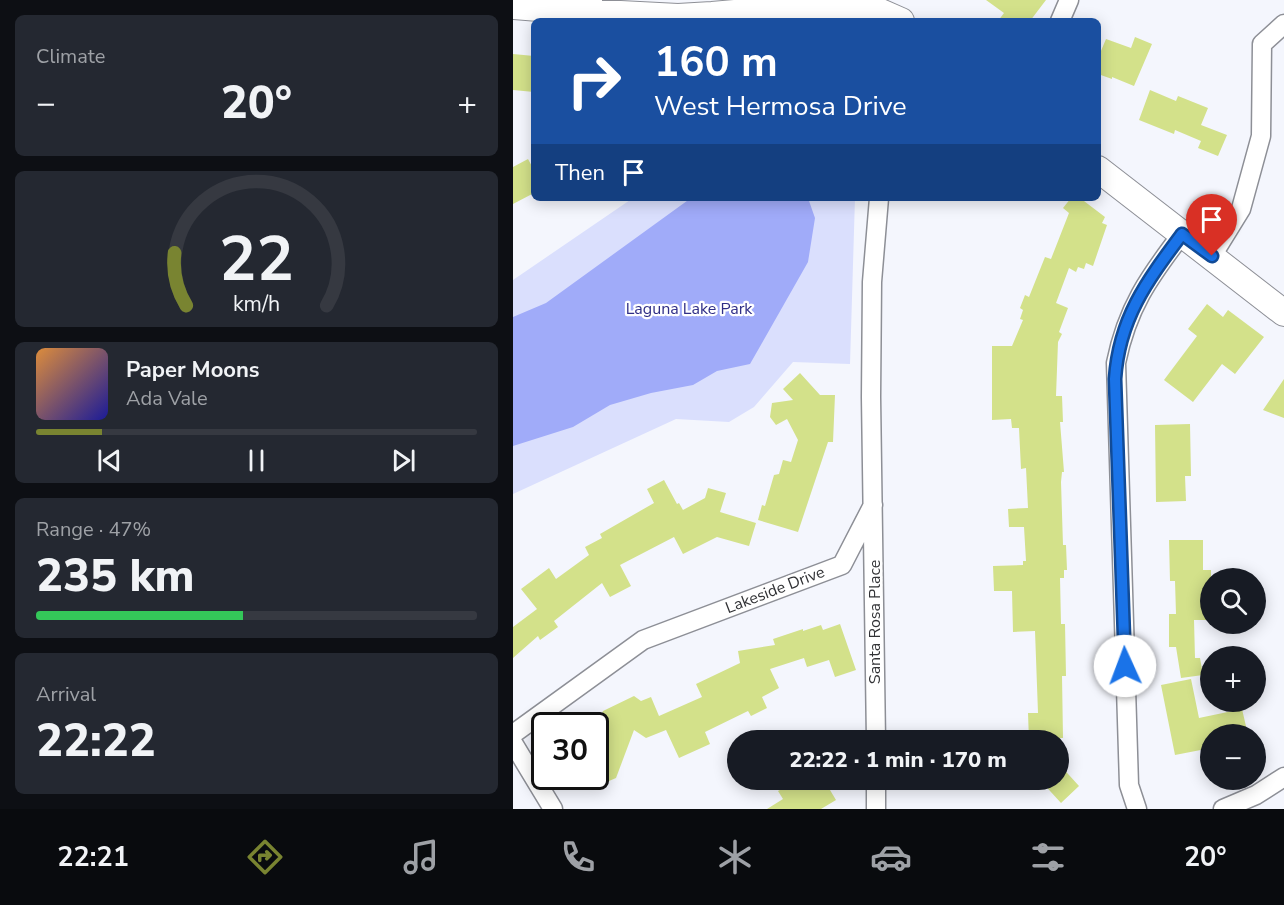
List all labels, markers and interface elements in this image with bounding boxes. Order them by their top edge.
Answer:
text: 160 m [654,34,778,91]
icon: right [555,42,633,120]
text: Climate [36,43,105,70]
text: 20° [221,73,292,134]
text: − [36,81,56,126]
text: + [457,81,477,126]
text: West Hermosa Drive [654,88,907,125]
icon: arrive [617,156,650,189]
text: Then [555,158,605,188]
pin [1186,194,1237,256]
icon: arrive [1195,203,1228,236]
text: 22 [219,217,294,302]
text: km/h [233,289,280,319]
park label: Laguna Lake Park [626,298,753,320]
text: Paper Moons [126,355,260,385]
text: Ada Vale [126,385,208,412]
icon: previous [93,444,126,477]
icon: pause [240,444,273,477]
icon: next [387,444,420,477]
text: Range · 47% [36,516,151,543]
text: 235 km [36,546,195,607]
street label: Santa Rosa Place [864,560,886,684]
street label: Lakeside Drive [722,561,828,619]
map controls [1200,568,1266,790]
button: search [1200,568,1266,634]
position arrow [1093,634,1157,698]
button: + [1200,646,1266,712]
text: Arrival [36,681,96,708]
text: 22:22 [36,711,156,772]
speed limit sign: 30 [531,712,609,790]
button: − [1200,724,1266,790]
text: 22:22 · 1 min · 170 m [789,745,1007,775]
icon: directions [244,836,286,878]
icon: music [400,836,442,878]
icon: phone [557,836,599,878]
icon: climate [714,836,756,878]
icon: car [870,836,912,878]
icon: filters [1027,836,1069,878]
text: 22:21 [57,839,129,876]
text: 20° [1184,839,1227,876]

